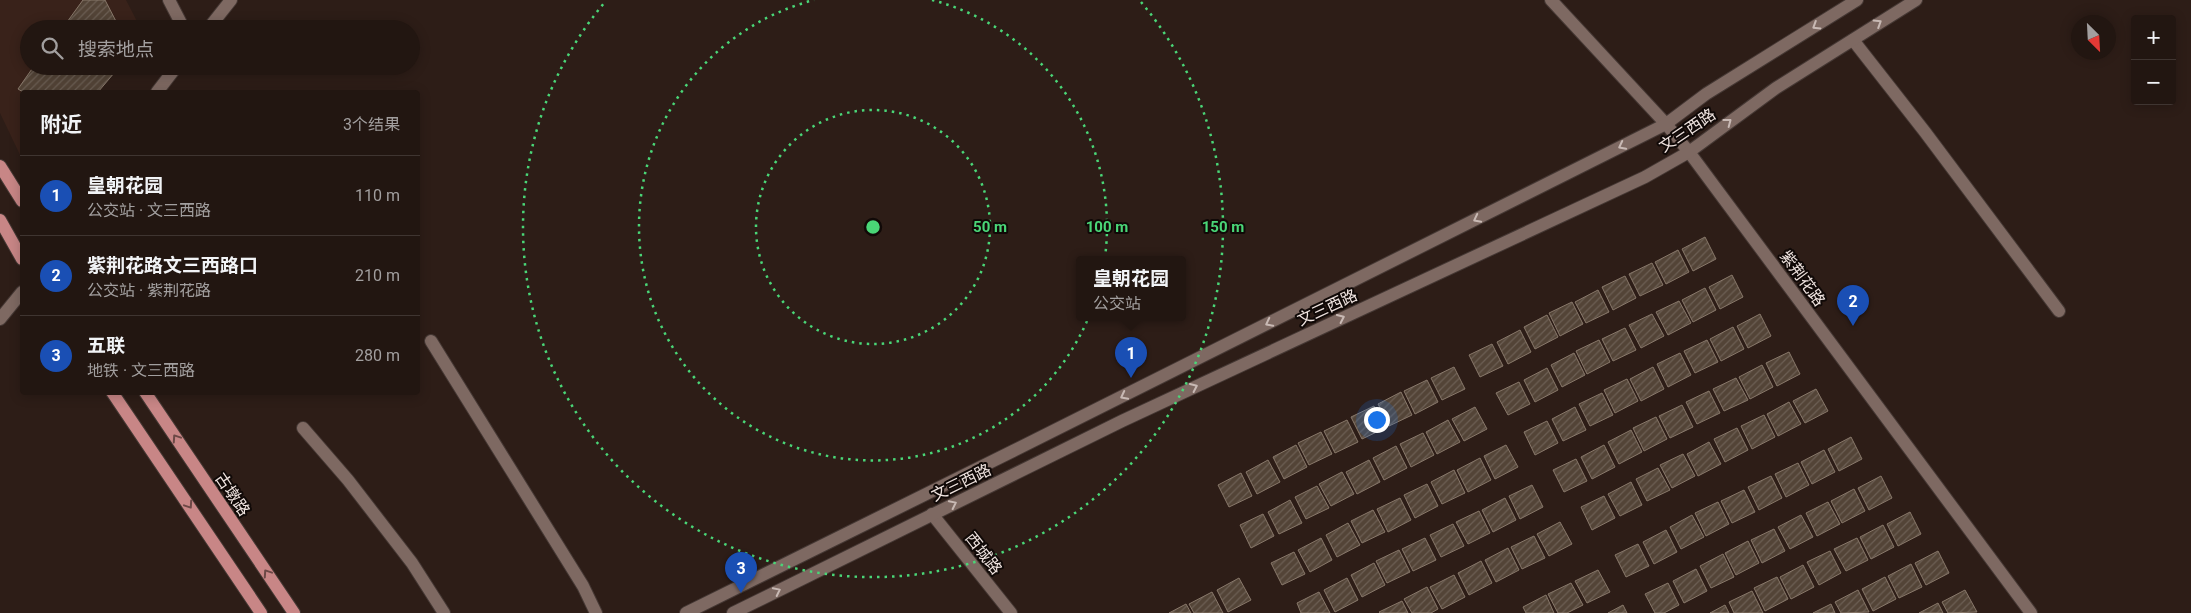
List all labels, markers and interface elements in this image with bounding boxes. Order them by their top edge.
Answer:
north arrow [2071,15,2116,60]
map controls [2131,15,2176,105]
button: + [2131,15,2176,60]
one-way arrow [1812,19,1821,29]
search box [20,20,420,75]
one-way arrow [1873,20,1882,30]
icon: search [38,34,66,62]
text: 搜索地点 [78,38,154,61]
button: − [2131,60,2176,105]
street label: 文三西路 [1655,105,1719,156]
text: 附近 [40,113,82,137]
text: 3个结果 [343,115,400,134]
one-way arrow [1722,120,1731,128]
one-way arrow [1619,140,1628,150]
text: 皇朝花园 [87,174,163,197]
text: 1 [51,186,61,205]
text: 110 m [355,186,400,205]
text: 公交站 · 文三西路 [87,201,211,220]
one-way arrow [1473,212,1482,223]
centre of rings [864,218,882,236]
text: 50 m [973,218,1007,236]
text: 100 m [1086,218,1128,236]
text: 150 m [1202,218,1244,236]
street label: 紫荆花路 [1776,247,1829,310]
text: 紫荆花路文三西路口 [87,254,258,277]
popup [1076,256,1186,321]
text: 2 [51,266,61,285]
text: 210 m [355,266,400,285]
text: 皇朝花园 [1093,267,1169,290]
text: 公交站 · 紫荆花路 [87,281,211,300]
street label: 文三西路 [1294,285,1360,330]
pin: 2 [1837,285,1869,326]
text: 公交站 [1093,294,1141,313]
one-way arrow [1336,315,1345,325]
one-way arrow [1265,317,1274,327]
text: 五联 [87,334,125,357]
pin: 1 [1115,337,1147,378]
text: 3 [51,346,61,365]
text: 280 m [355,346,400,365]
text: 地铁 · 文三西路 [87,361,195,380]
one-way arrow [1189,383,1198,393]
one-way arrow [1120,390,1129,400]
your location [1364,407,1390,433]
one-way arrow [172,434,182,443]
street label: 文三西路 [928,460,994,505]
street label: 古墩路 [211,469,254,519]
one-way arrow [182,500,192,509]
one-way arrow [948,500,957,510]
street label: 西城路 [961,529,1006,578]
pin: 3 [725,552,757,593]
one-way arrow [264,569,273,578]
one-way arrow [771,587,780,597]

